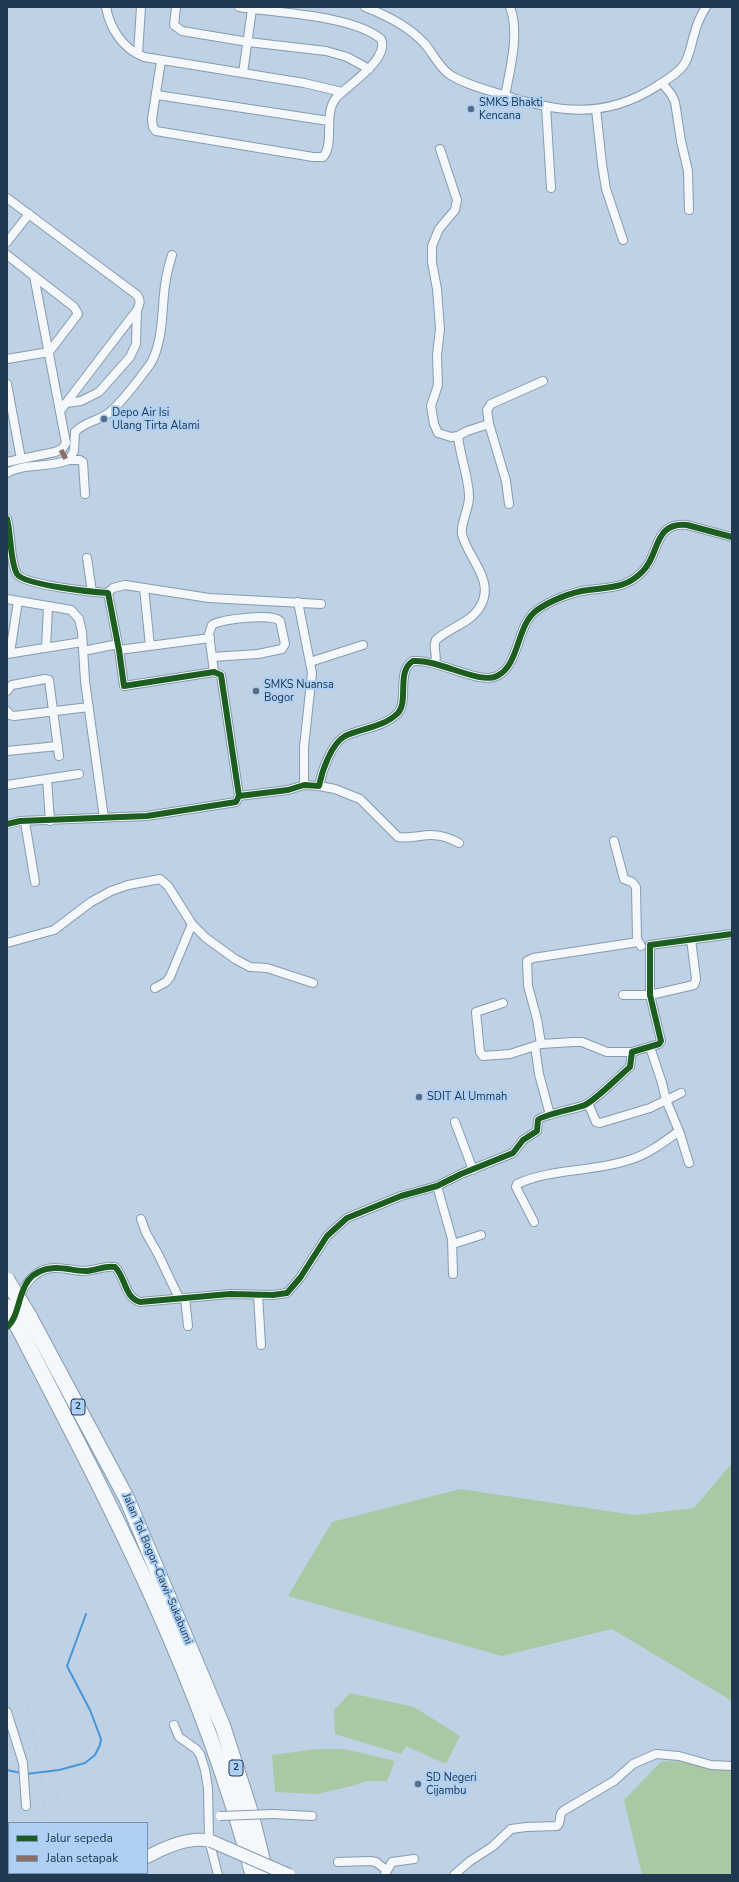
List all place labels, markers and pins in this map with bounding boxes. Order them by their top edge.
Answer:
place label: SMKS Bhakti Kencana [479,96,543,122]
marker: SMKS Bhakti Kencana [466,104,476,114]
place label: Depo Air Isi Ulang Tirta Alami [112,406,200,432]
marker: Depo Air Isi Ulang Tirta Alami [99,414,109,424]
place label: SMKS Nuansa Bogor [264,678,334,704]
marker: SMKS Nuansa Bogor [251,686,261,696]
place label: SDIT Al Ummah [427,1090,507,1104]
marker: SDIT Al Ummah [414,1092,424,1102]
place label: SD Negeri Cijambu [426,1771,477,1797]
marker: SD Negeri Cijambu [413,1779,423,1789]

